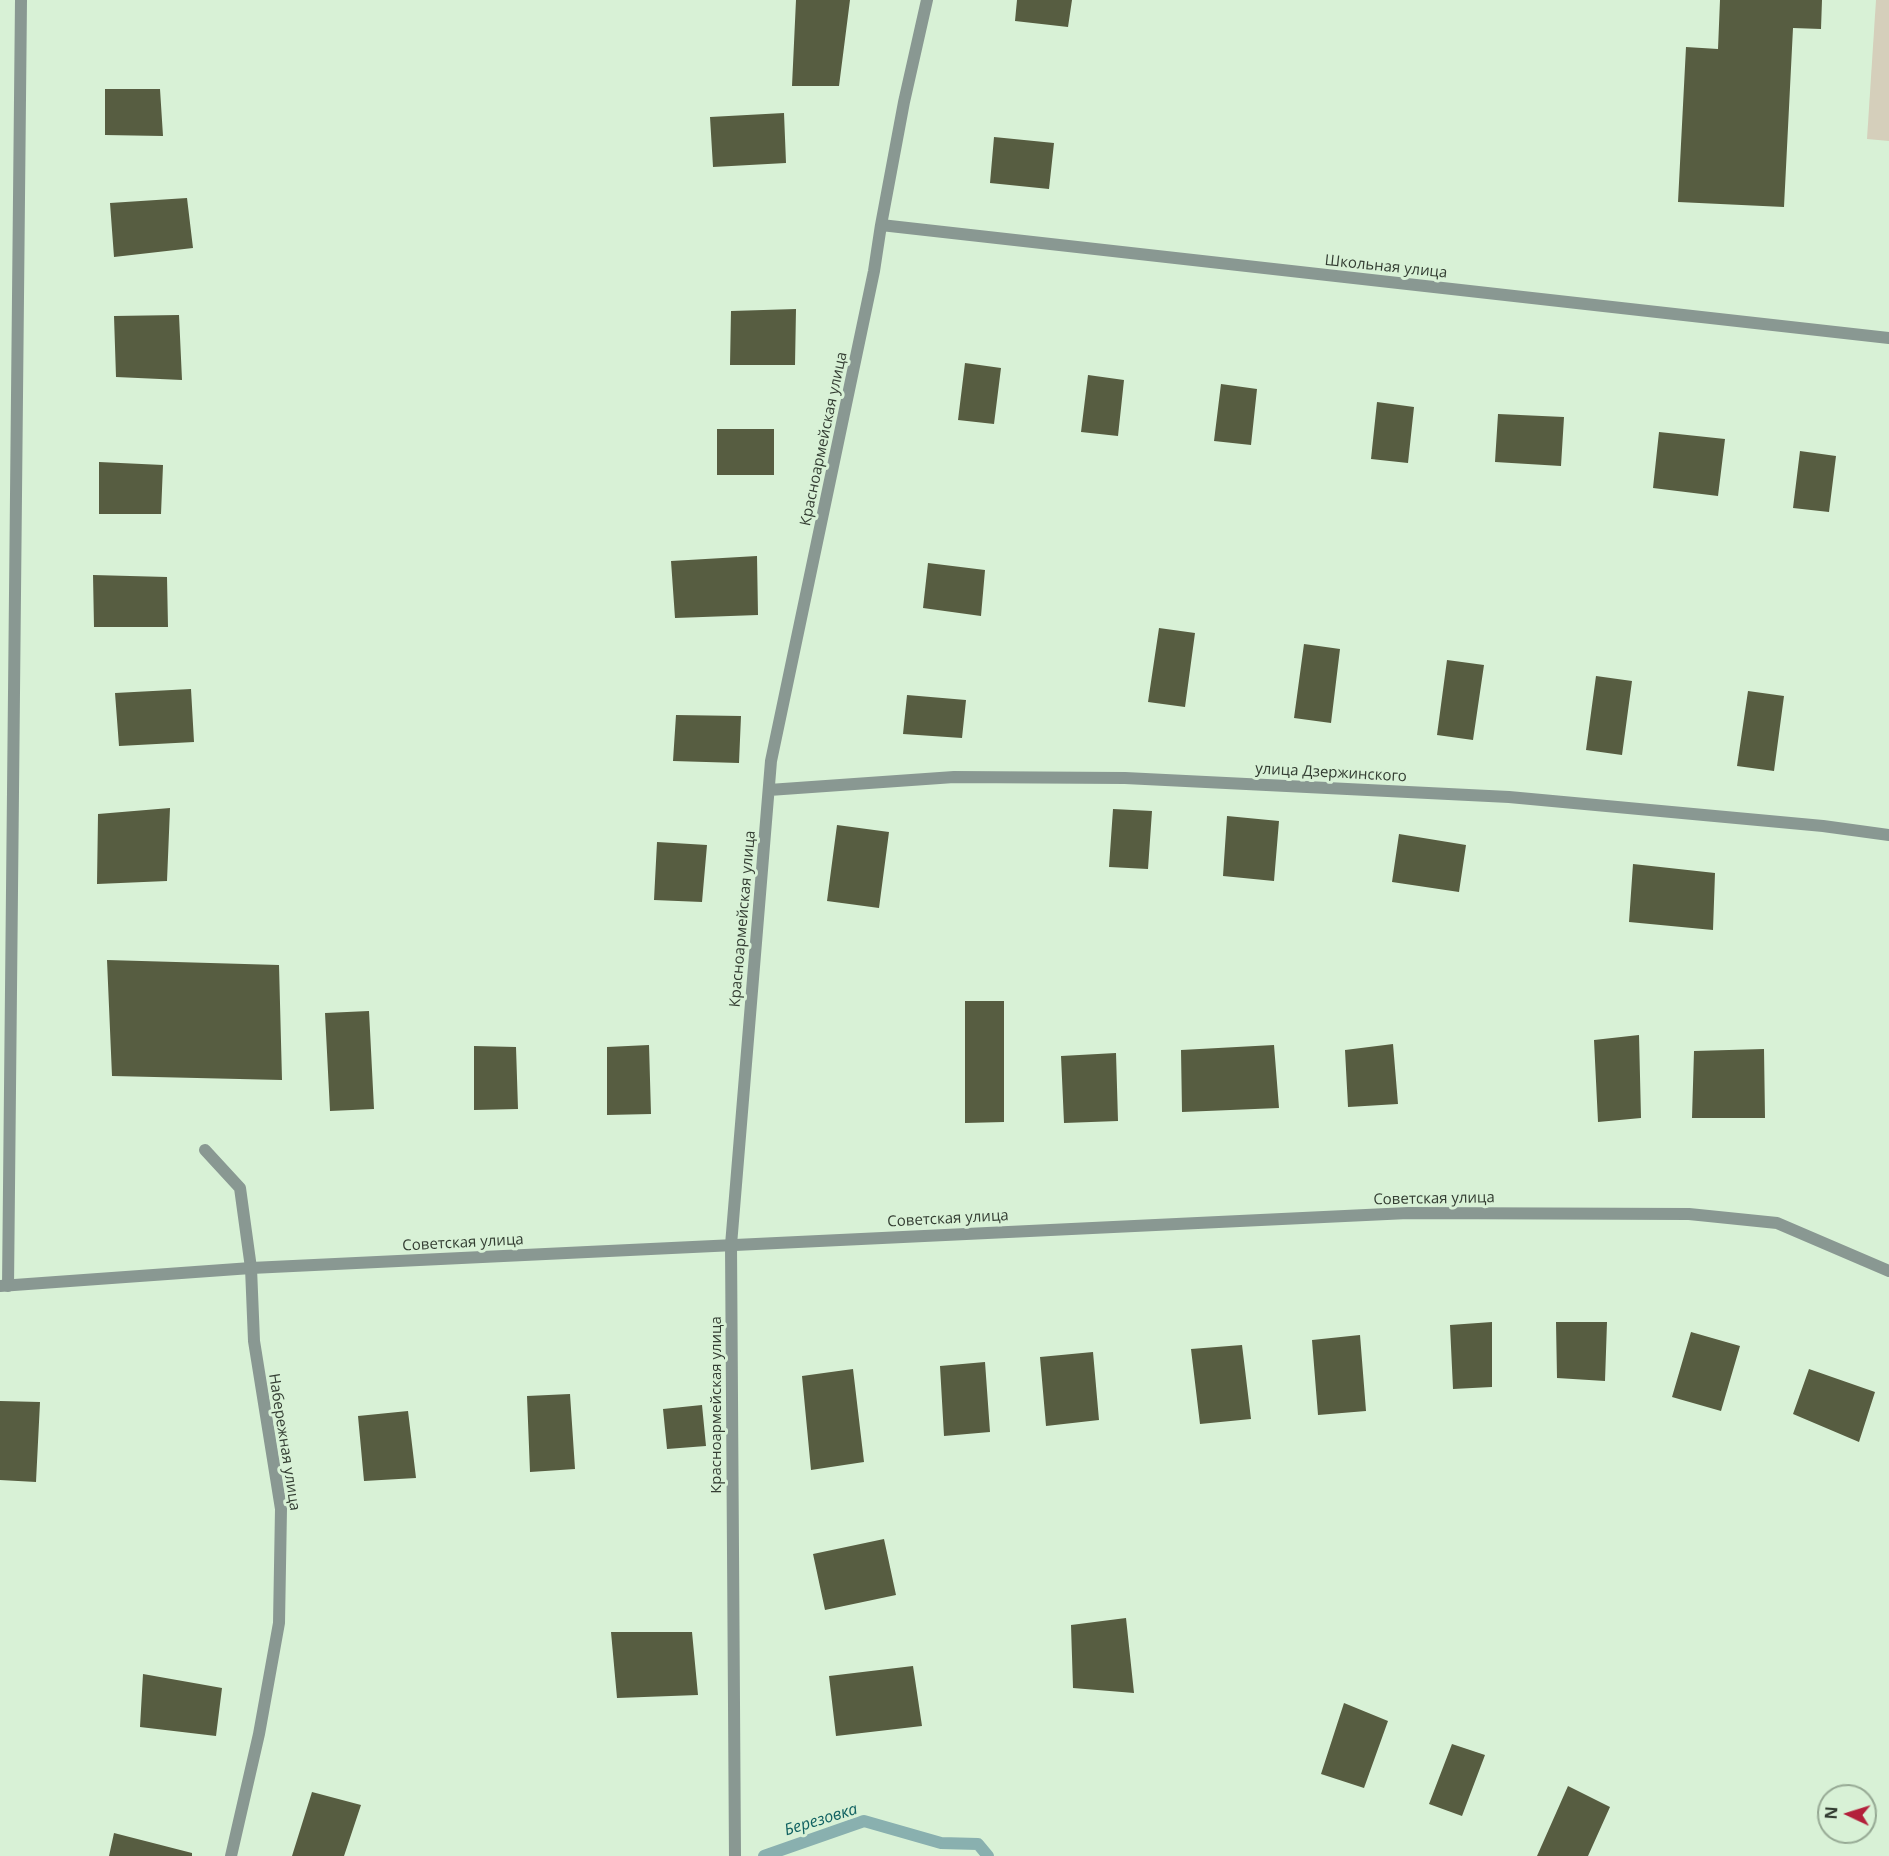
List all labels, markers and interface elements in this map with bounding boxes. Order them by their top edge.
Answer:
street label: Школьная улица [1324,252,1448,282]
street label: Красноармейская улица [797,350,851,528]
street label: улица Дзержинского [1255,760,1407,786]
street label: Красноармейская улица [726,830,760,1008]
street label: Советская улица [1373,1189,1495,1209]
street label: Советская улица [887,1207,1009,1231]
street label: Советская улица [402,1231,524,1255]
street label: Красноармейская улица [708,1316,726,1494]
street label: Набережная улица [264,1372,304,1512]
north arrow [1817,1784,1877,1844]
water label: Березовка [782,1800,860,1840]
text: N [1820,1806,1842,1820]

